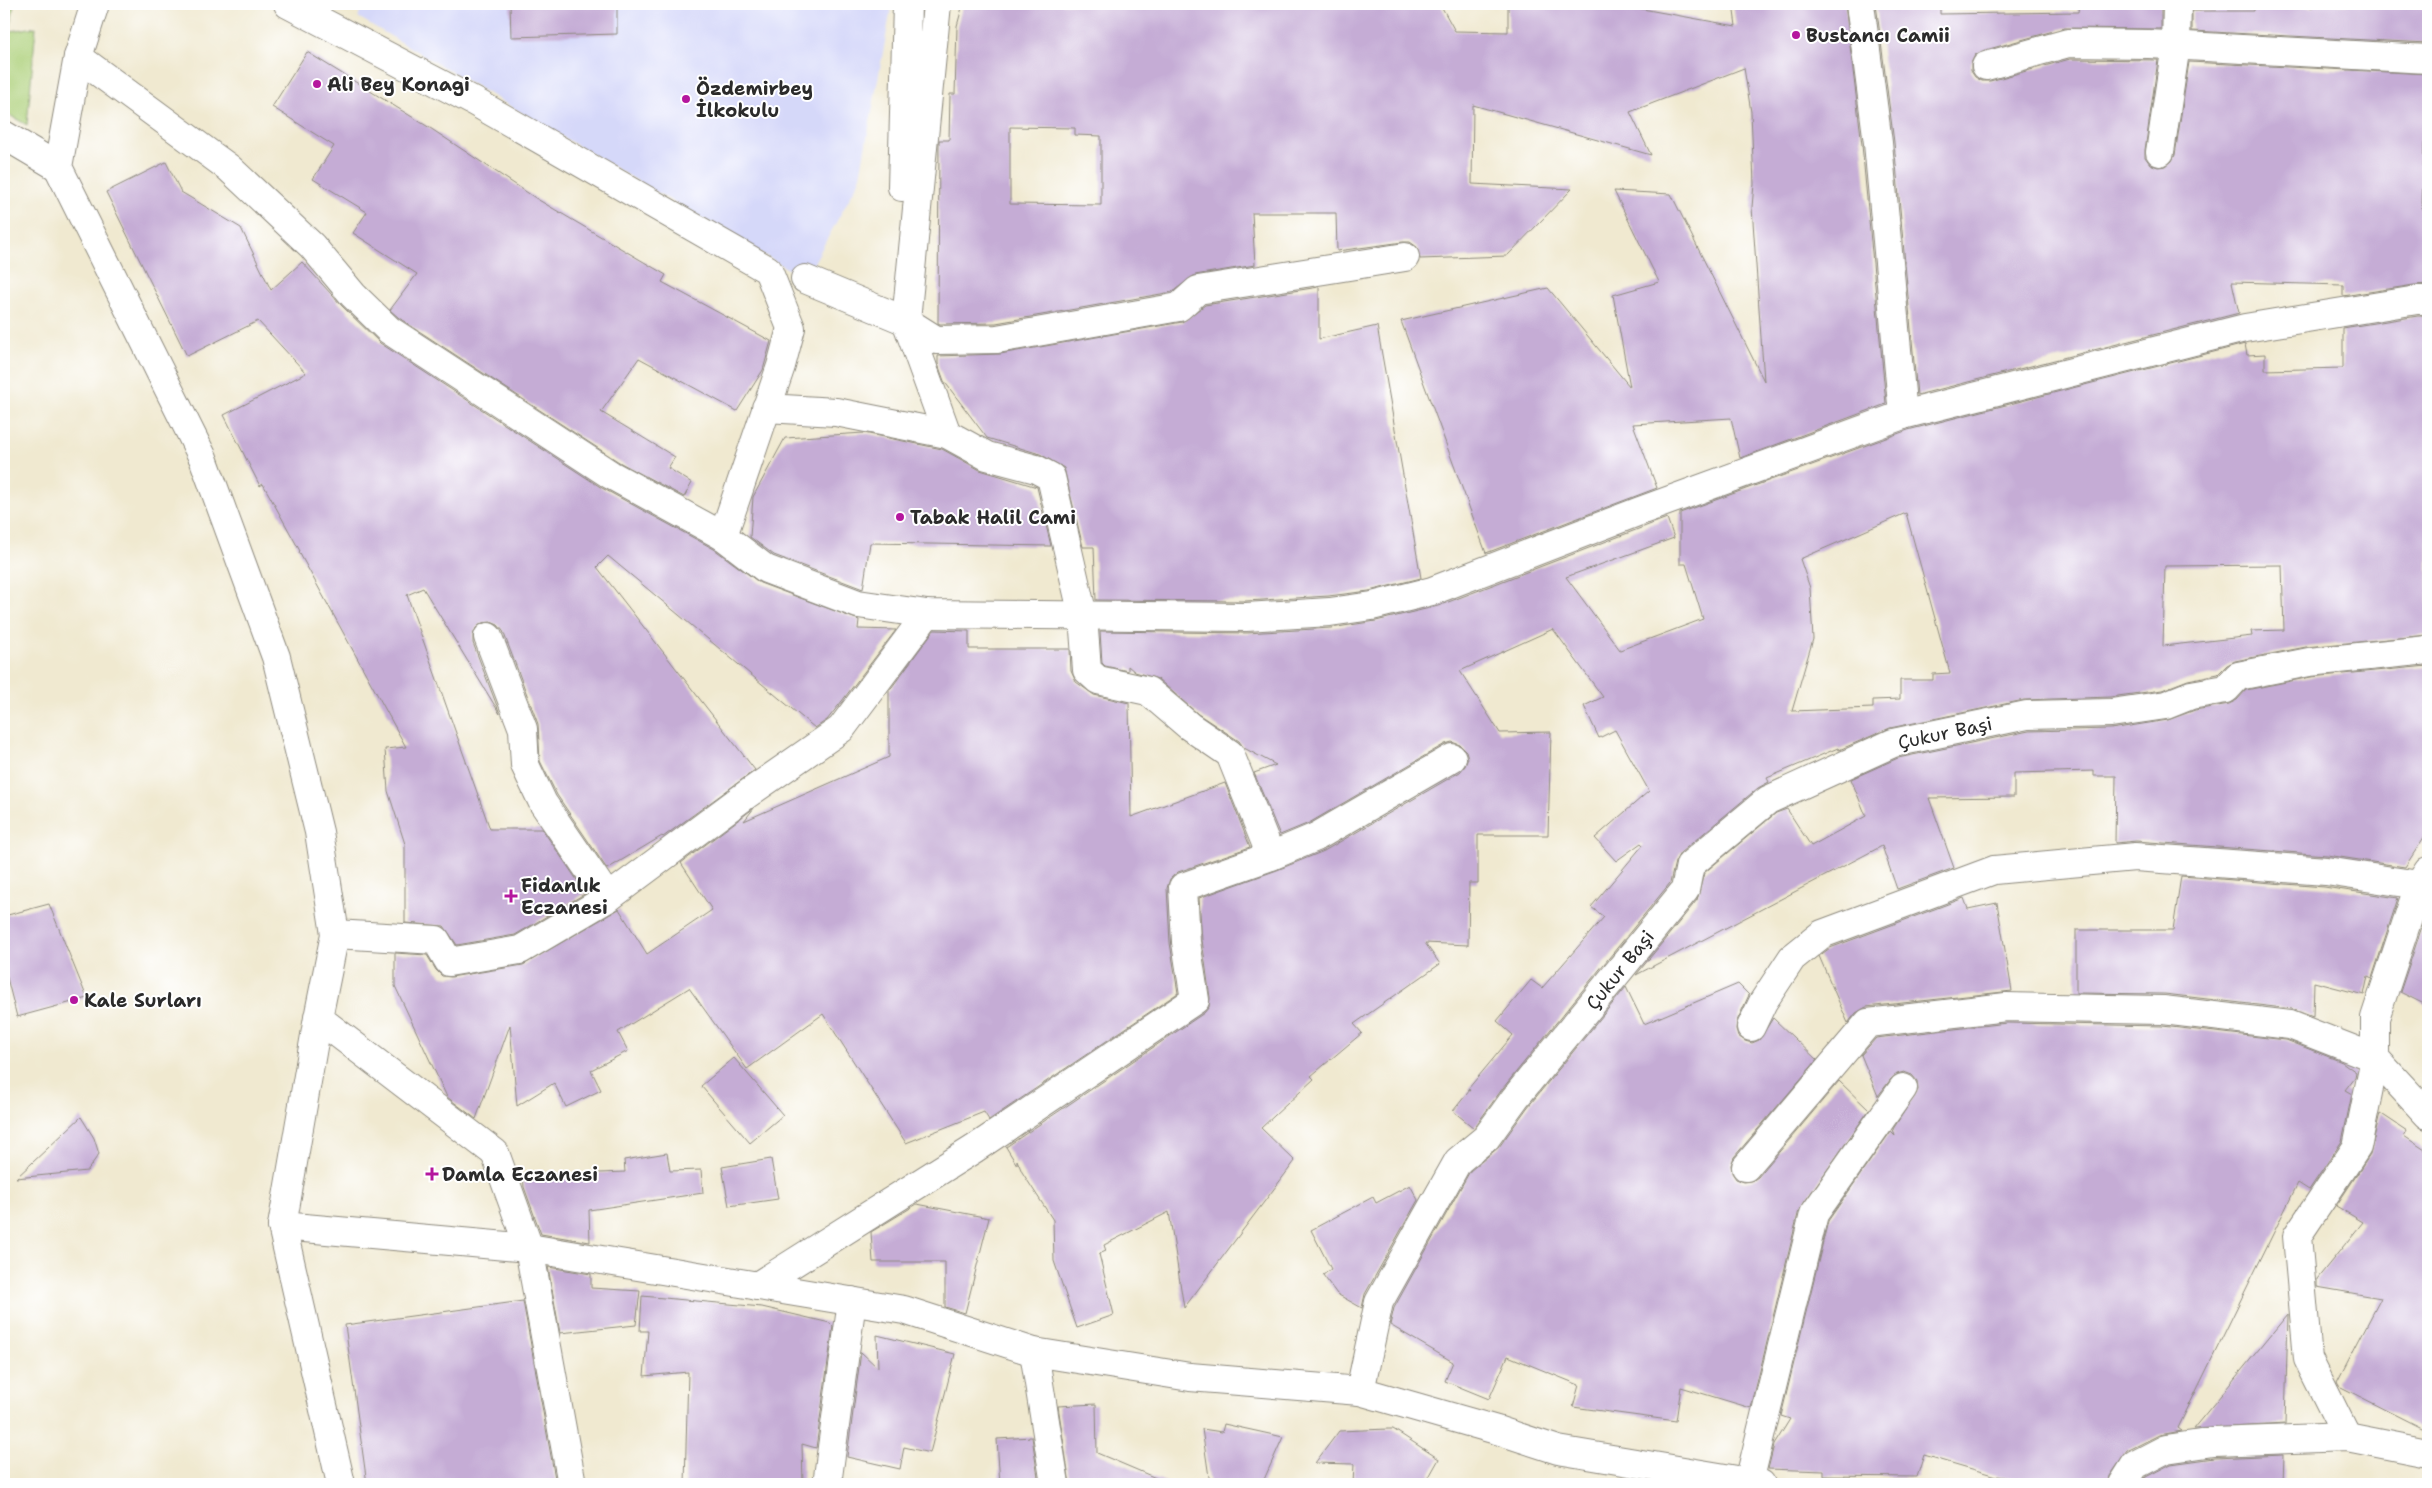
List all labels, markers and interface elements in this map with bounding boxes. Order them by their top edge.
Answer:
place label: Bustancı Camii [1806,23,1950,48]
marker: Bustancı Camii [1790,29,1802,41]
place label: Ali Bey Konagi [327,72,470,97]
place label: Özdemirbey İlkokulu [696,76,813,123]
marker: Ali Bey Konagi [311,78,323,90]
marker: Özdemirbey İlkokulu [680,93,692,105]
place label: Tabak Halil Cami [910,505,1076,530]
marker: Tabak Halil Cami [894,511,906,523]
street label: Çukur Başi [1896,711,1994,755]
place label: Fidanlık Eczanesi [521,873,608,920]
marker: Fidanlık Eczanesi [505,890,517,902]
street label: Çukur Başi [1580,925,1660,1015]
place label: Kale Surları [84,988,202,1013]
marker: Kale Surları [68,994,80,1006]
place label: Damla Eczanesi [442,1162,598,1187]
marker: Damla Eczanesi [426,1168,438,1180]

